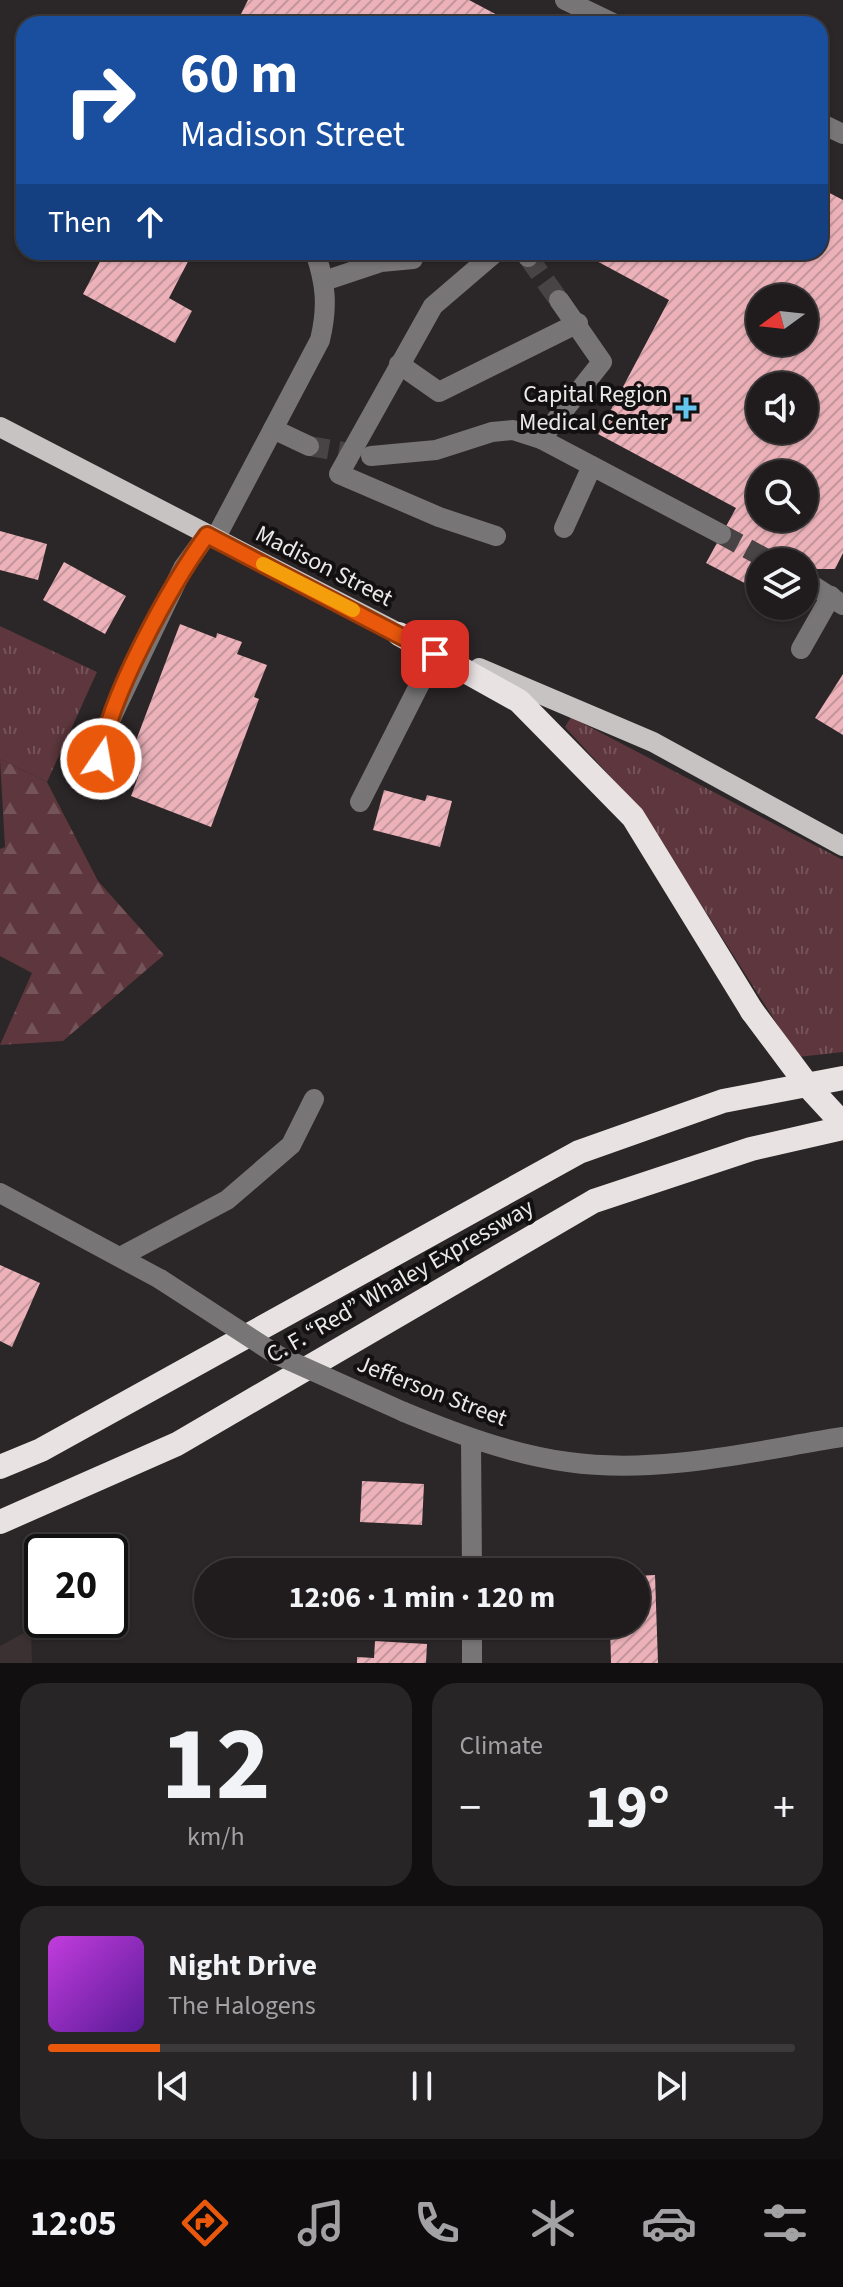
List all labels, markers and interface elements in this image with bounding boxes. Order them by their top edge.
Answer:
text: 60 m [180,35,298,114]
icon: right [48,48,152,152]
text: Madison Street [180,109,405,160]
icon: ahead [128,200,172,244]
text: Then [48,201,112,244]
north arrow [746,284,818,356]
map controls [746,284,818,620]
button: sound [746,372,818,444]
place label: Capital Region Medical Center [519,377,669,440]
marker: Capital Region Medical Center [675,397,697,419]
button: search [746,460,818,532]
street label: Madison Street [249,516,399,616]
button: layers [746,548,818,620]
pin [401,620,469,688]
icon: arrive [413,632,457,676]
position arrow [59,717,143,801]
street label: C. F. “Red” Whaley Expressway [260,1190,540,1372]
street label: Jefferson Street [352,1346,512,1436]
speed limit sign: 20 [24,1534,128,1638]
text: 12:06 · 1 min · 120 m [289,1576,555,1619]
text: 12 [161,1692,271,1840]
text: Climate [460,1727,543,1764]
text: 19° [585,1766,670,1851]
text: − [460,1777,481,1840]
text: + [773,1777,795,1840]
text: km/h [187,1818,245,1855]
text: Night Drive [168,1944,317,1987]
text: The Halogens [168,1987,316,2024]
icon: previous [151,2064,195,2108]
icon: pause [400,2064,444,2108]
icon: next [649,2064,693,2108]
icon: directions [177,2195,233,2251]
icon: music [293,2195,349,2251]
icon: phone [409,2195,465,2251]
icon: climate [525,2195,581,2251]
icon: car [641,2195,697,2251]
icon: filters [757,2195,813,2251]
text: 12:05 [30,2198,117,2249]

